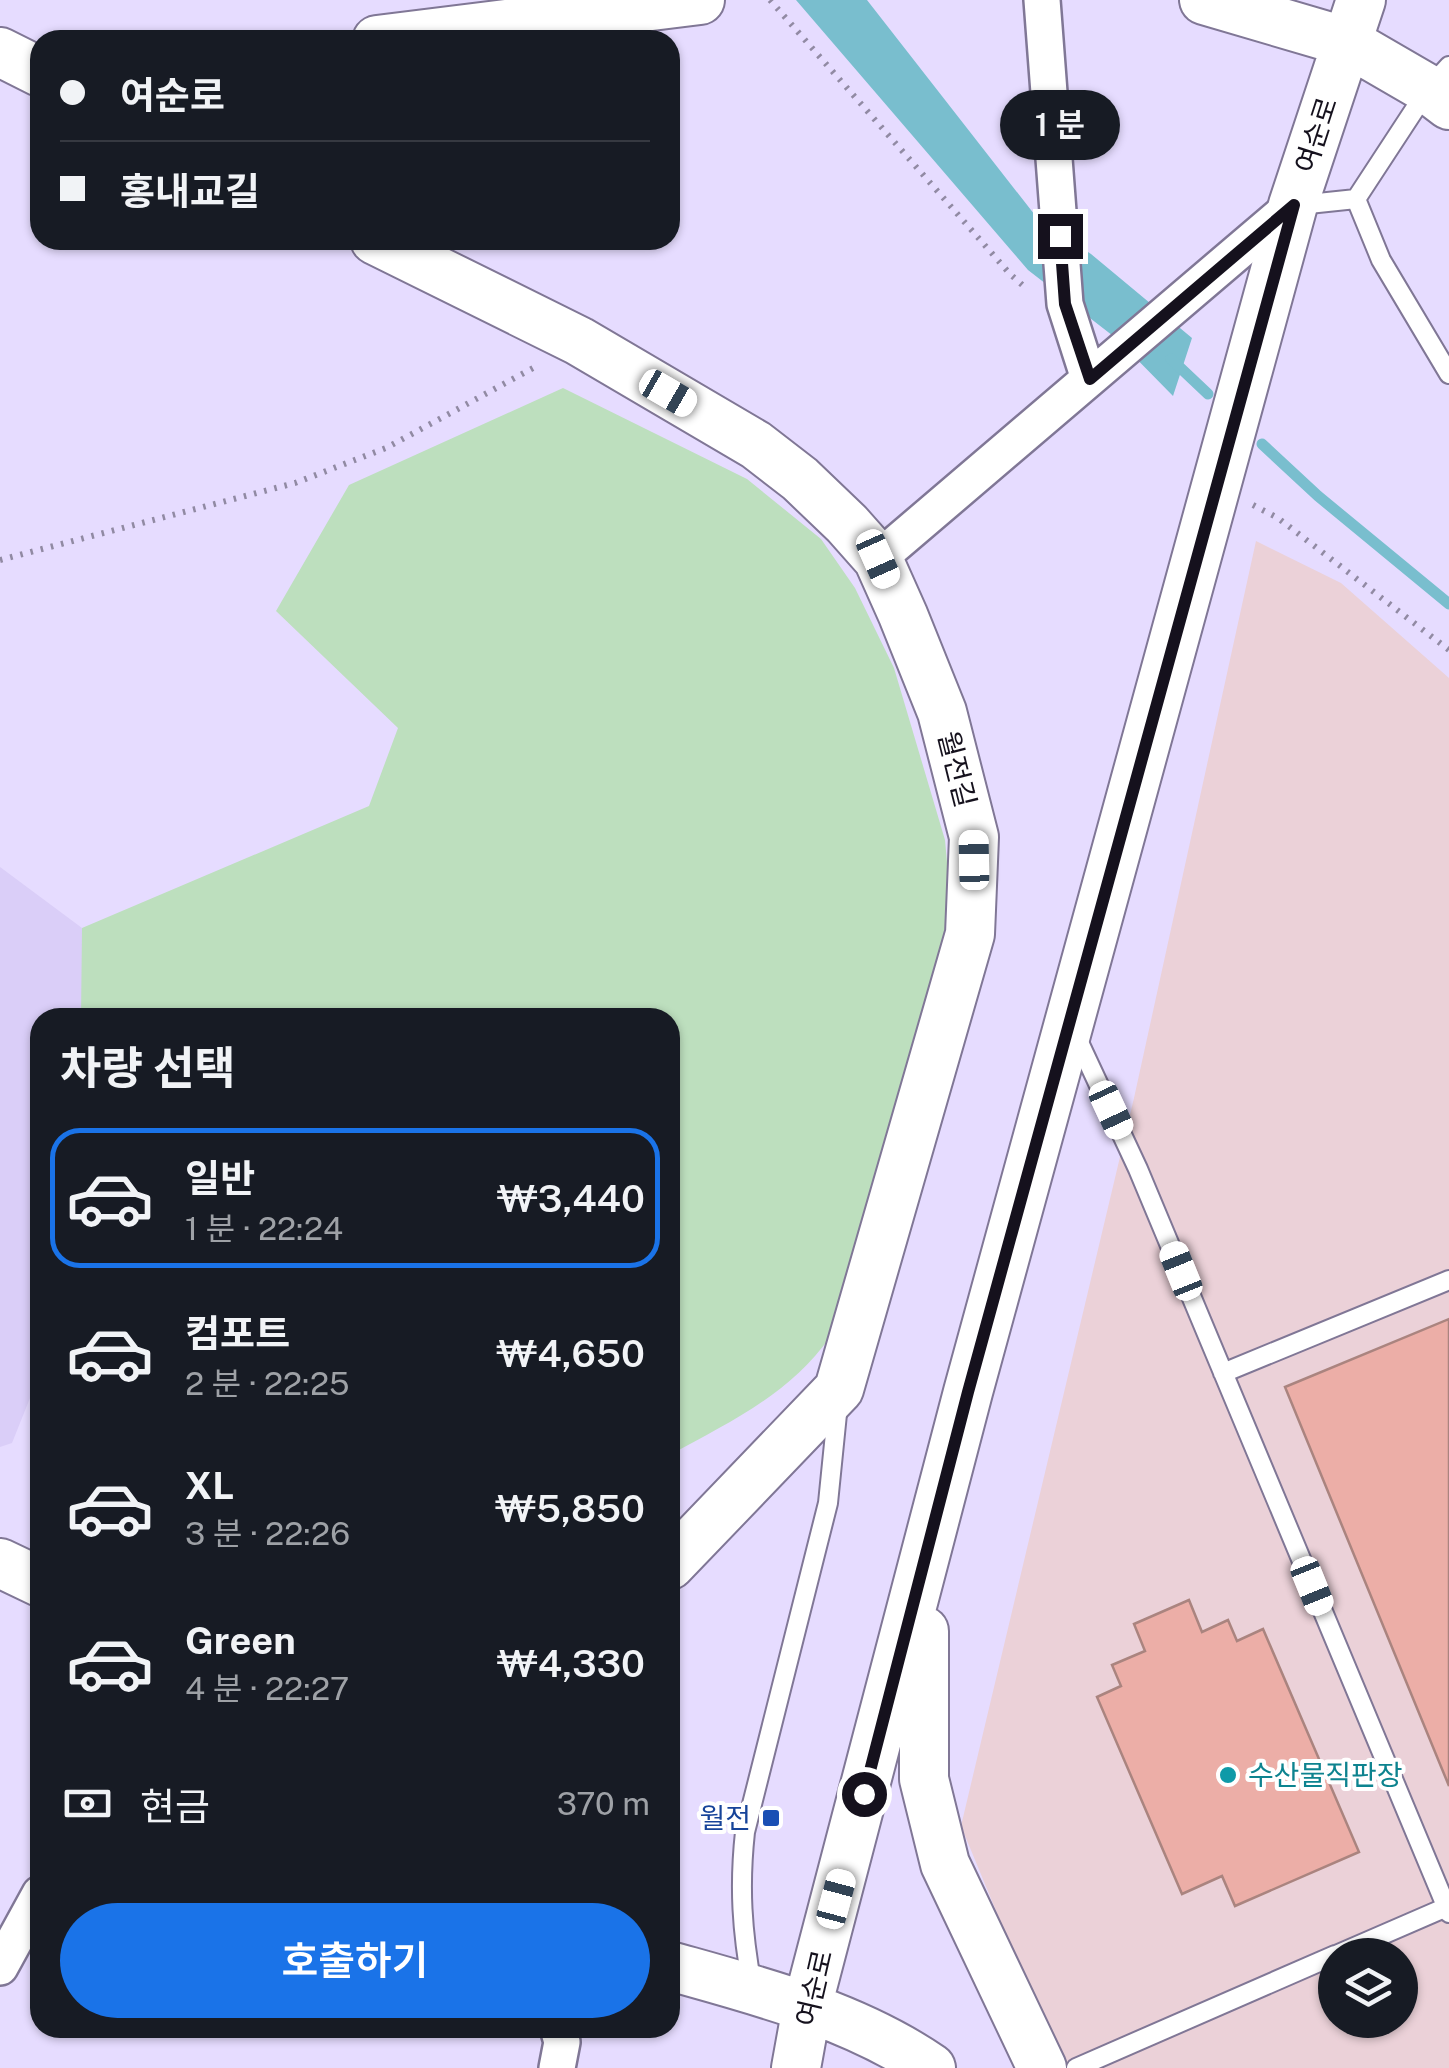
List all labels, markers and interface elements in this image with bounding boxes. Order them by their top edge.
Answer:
text: 여순로 [120,73,225,118]
callout: 1 분 [1000,91,1120,161]
street label: 여순로 [1288,93,1343,177]
text: 1 분 [1035,106,1085,143]
text: 홍내교길 [120,169,260,214]
route end [1038,214,1083,259]
car [635,365,701,421]
car [852,525,904,593]
street label: 월전길 [932,727,983,810]
car [958,830,990,890]
text: 차량 선택 [60,1041,236,1094]
car [1085,1076,1137,1144]
icon: car [65,1153,155,1243]
text: 일반 [185,1156,255,1201]
text: ₩3,440 [497,1176,645,1221]
text: 1 분 · 22:24 [185,1210,343,1247]
car [1156,1238,1206,1304]
icon: car [65,1308,155,1398]
text: 컴포트 [185,1311,290,1356]
text: ₩4,650 [496,1331,645,1376]
text: 2 분 · 22:25 [185,1365,350,1402]
icon: car [65,1463,155,1553]
text: XL [185,1463,234,1508]
text: ₩5,850 [495,1486,645,1531]
text: 3 분 · 22:26 [185,1515,350,1552]
car [1287,1553,1337,1619]
icon: car [65,1618,155,1708]
text: Green [185,1618,296,1663]
text: ₩4,330 [497,1641,645,1686]
text: 4 분 · 22:27 [185,1670,349,1707]
place label: 수산물직판장 [1248,1758,1403,1791]
marker: 수산물직판장 [1217,1764,1239,1786]
route start [842,1772,887,1817]
icon: cash [60,1776,115,1831]
text: 현금 [140,1784,210,1829]
text: 370 m [557,1785,650,1822]
place label: 월전 [699,1801,751,1834]
marker: 월전 [760,1807,782,1829]
car [814,1866,858,1932]
button: 호출하기 [60,1903,650,2018]
map controls [1318,1938,1418,2038]
button: layers [1318,1938,1418,2038]
street label: 여순로 [789,1947,838,2029]

